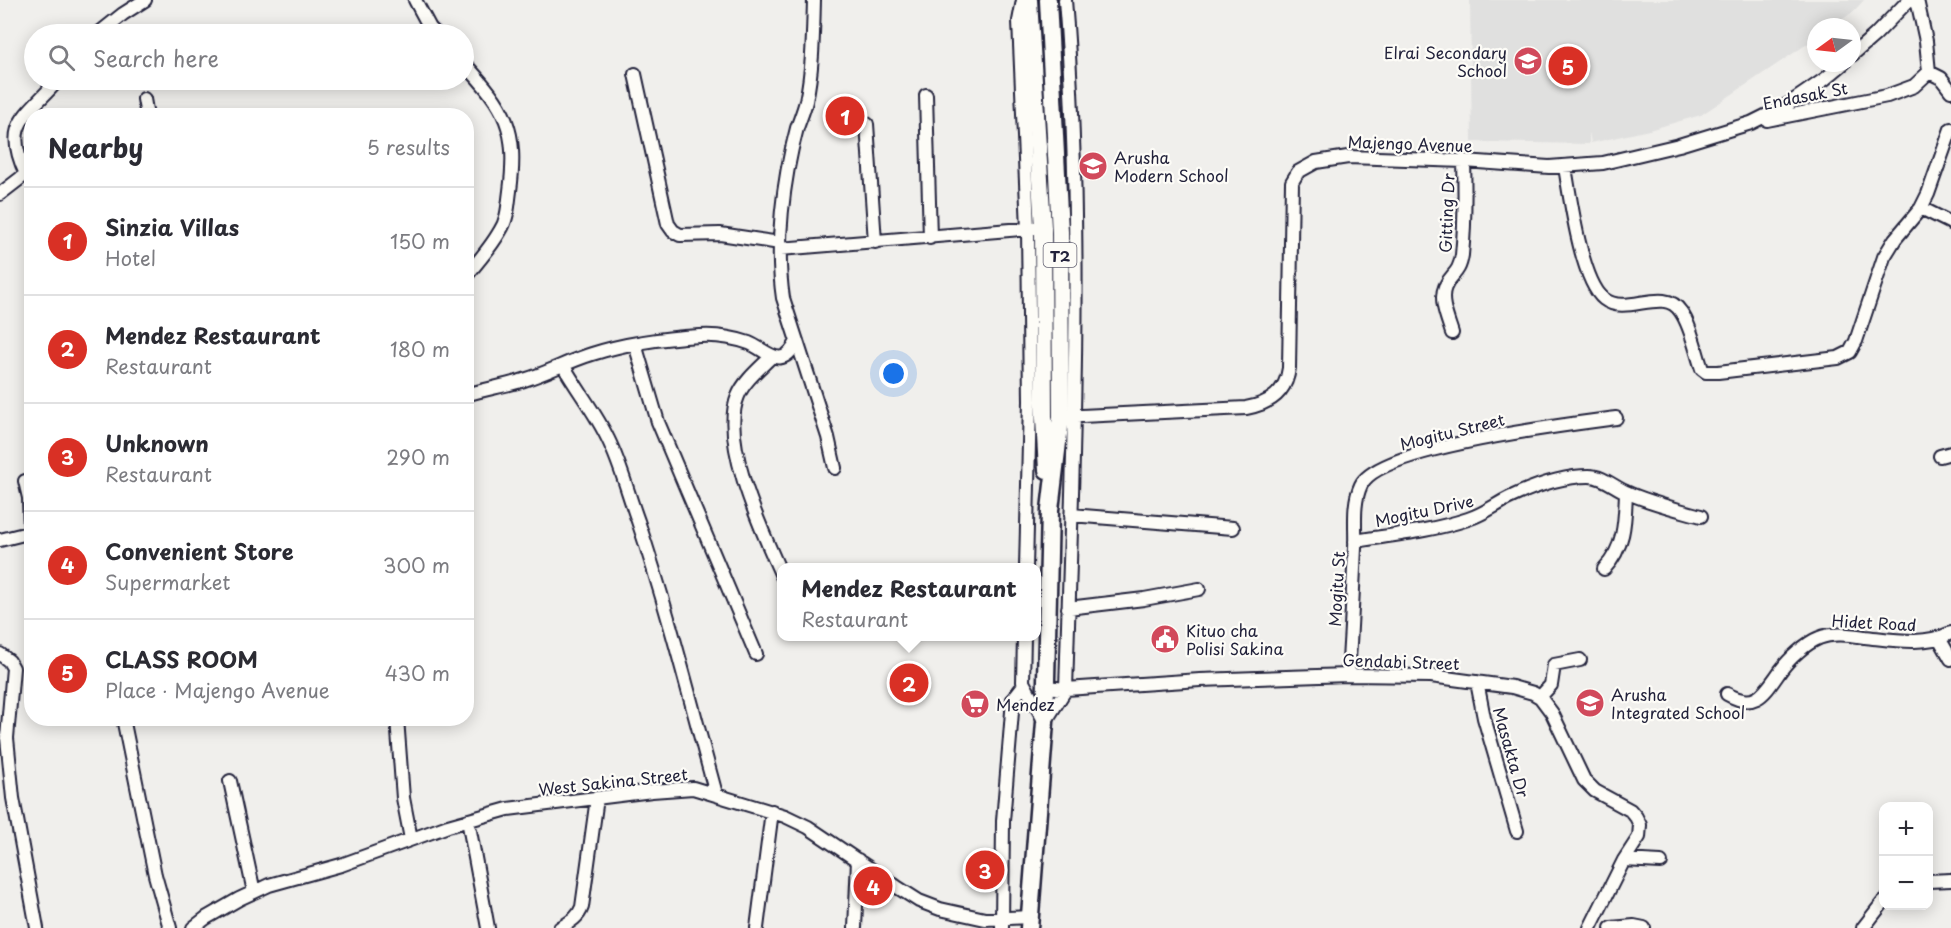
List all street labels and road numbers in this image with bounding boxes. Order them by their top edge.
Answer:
street label: Endasak St [1761,75,1849,115]
street label: Majengo Avenue [1347,129,1473,157]
street label: Gitting Dr [1433,172,1459,253]
road number: T2 [1044,243,1076,267]
street label: Mogitu Street [1397,406,1507,456]
street label: Mogitu Drive [1372,488,1476,532]
street label: Mogitu St [1322,551,1350,627]
street label: Hidet Road [1831,608,1917,636]
street label: Gendabi Street [1342,647,1460,675]
street label: Masakta Dr [1488,704,1537,801]
street label: West Sakina Street [537,761,689,801]

